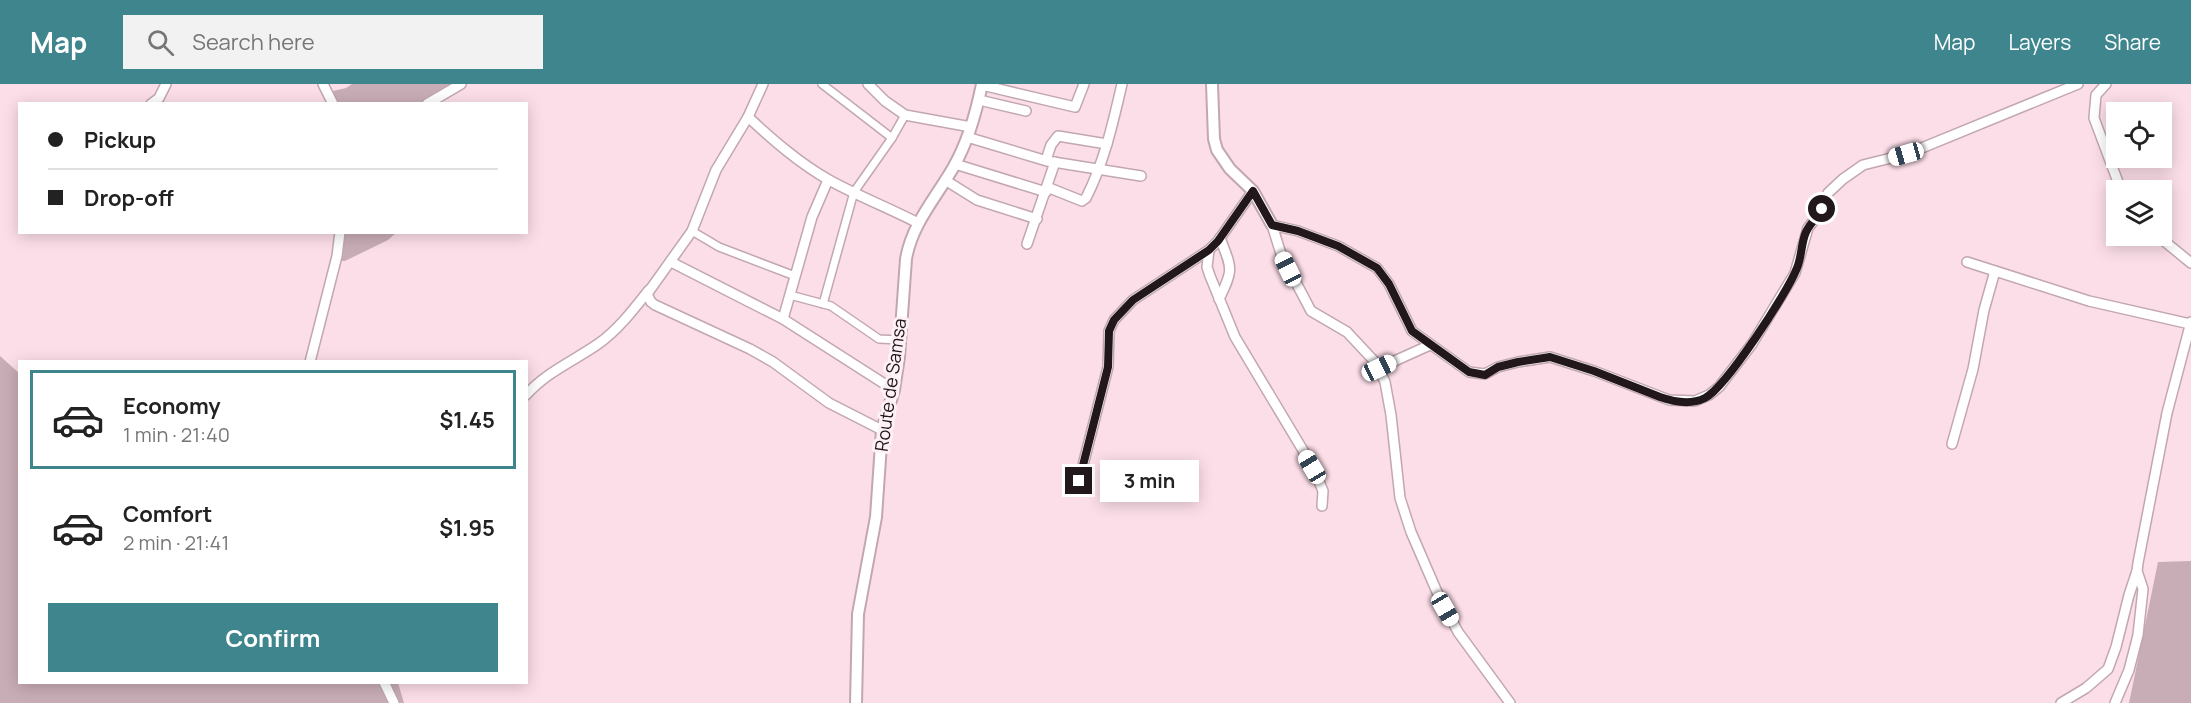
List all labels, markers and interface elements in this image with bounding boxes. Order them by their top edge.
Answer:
search box [123,15,543,69]
text: Map [30,23,87,61]
icon: search [144,26,177,59]
text: Search here [192,27,315,57]
text: Map [1934,28,1975,56]
text: Layers [2008,28,2071,56]
text: Share [2104,28,2161,56]
map controls [2106,102,2172,246]
button: locate [2106,102,2172,168]
text: Pickup [84,125,156,155]
car [1886,140,1926,168]
button: layers [2106,180,2172,246]
text: Drop-off [84,183,174,213]
route start [1808,195,1835,222]
car [1272,249,1304,289]
street label: Route de Samsa [869,317,911,453]
car [1359,352,1399,384]
text: Economy [123,391,221,421]
icon: car [51,393,105,447]
text: $1.45 [439,405,495,435]
text: 1 min · 21:40 [123,421,230,448]
car [1295,447,1329,487]
callout: 3 min [1100,460,1199,502]
route end [1065,467,1092,494]
text: 3 min [1124,467,1175,494]
text: Comfort [123,499,212,529]
icon: car [51,501,105,555]
text: $1.95 [439,513,495,543]
text: 2 min · 21:41 [123,529,229,556]
car [1428,589,1462,629]
button: Confirm [48,603,498,672]

